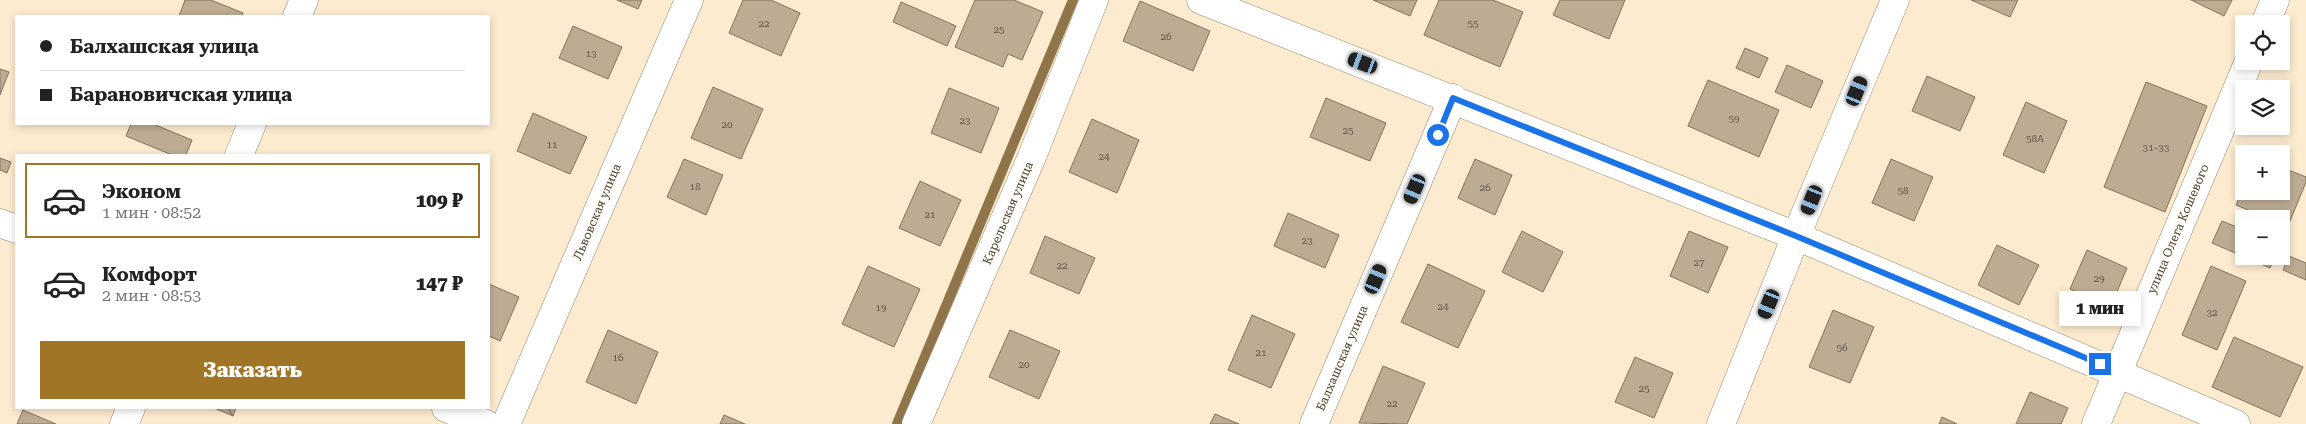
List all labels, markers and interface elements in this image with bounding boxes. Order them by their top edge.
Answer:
map controls [2235,15,2290,265]
button: locate [2235,15,2290,70]
house number: 22 [758,18,770,29]
house number: 55 [1467,18,1479,29]
house number: 25 [993,24,1005,35]
house number: 26 [1160,31,1172,42]
text: Балхашская улица [70,35,259,58]
house number: 13 [585,48,597,59]
car [1346,51,1379,75]
car [1844,74,1869,108]
button: layers [2235,80,2290,135]
text: Барановичская улица [70,83,292,106]
house number: 59 [1728,113,1740,124]
house number: 23 [959,115,971,126]
house number: 20 [721,119,733,130]
route start [1427,124,1449,146]
house number: 25 [1342,125,1354,136]
house number: 58А [2026,133,2044,144]
house number: 11 [546,139,558,150]
house number: 31-33 [2143,142,2170,153]
button: + [2235,145,2290,200]
house number: 24 [1098,151,1110,162]
street label: Карельская улица [980,159,1036,267]
street label: Львовская улица [570,161,624,262]
street label: улица Олега Кошевого [2144,162,2212,296]
car [1402,172,1427,206]
icon: car [42,178,87,223]
text: Эконом [102,180,181,203]
house number: 18 [689,181,701,192]
house number: 26 [1479,182,1491,193]
car [1799,183,1824,217]
house number: 58 [1897,185,1909,196]
text: 109 ₽ [416,189,463,212]
text: 1 мин · 08:52 [102,203,201,222]
house number: 21 [924,209,936,220]
button: − [2235,210,2290,265]
house number: 23 [1301,235,1313,246]
house number: 27 [1693,257,1705,268]
house number: 22 [1056,260,1068,271]
icon: car [42,261,87,306]
car [1363,262,1388,296]
text: Комфорт [102,263,197,286]
text: 147 ₽ [416,272,463,295]
house number: 29 [2093,273,2105,284]
text: 2 мин · 08:53 [102,286,201,305]
car [1756,287,1781,321]
callout: 1 мин [2059,292,2141,326]
text: 1 мин [2076,299,2124,318]
house number: 24 [1437,301,1449,312]
house number: 19 [875,302,887,313]
street label: Балхашская улица [1313,303,1371,413]
house number: 32 [2206,307,2218,318]
button: Заказать [40,341,465,399]
house number: 56 [1836,342,1848,353]
house number: 21 [1255,347,1267,358]
house number: 16 [612,352,624,363]
route end [2089,353,2111,375]
house number: 20 [1018,359,1030,370]
house number: 25 [1638,383,1650,394]
house number: 22 [1386,398,1398,409]

